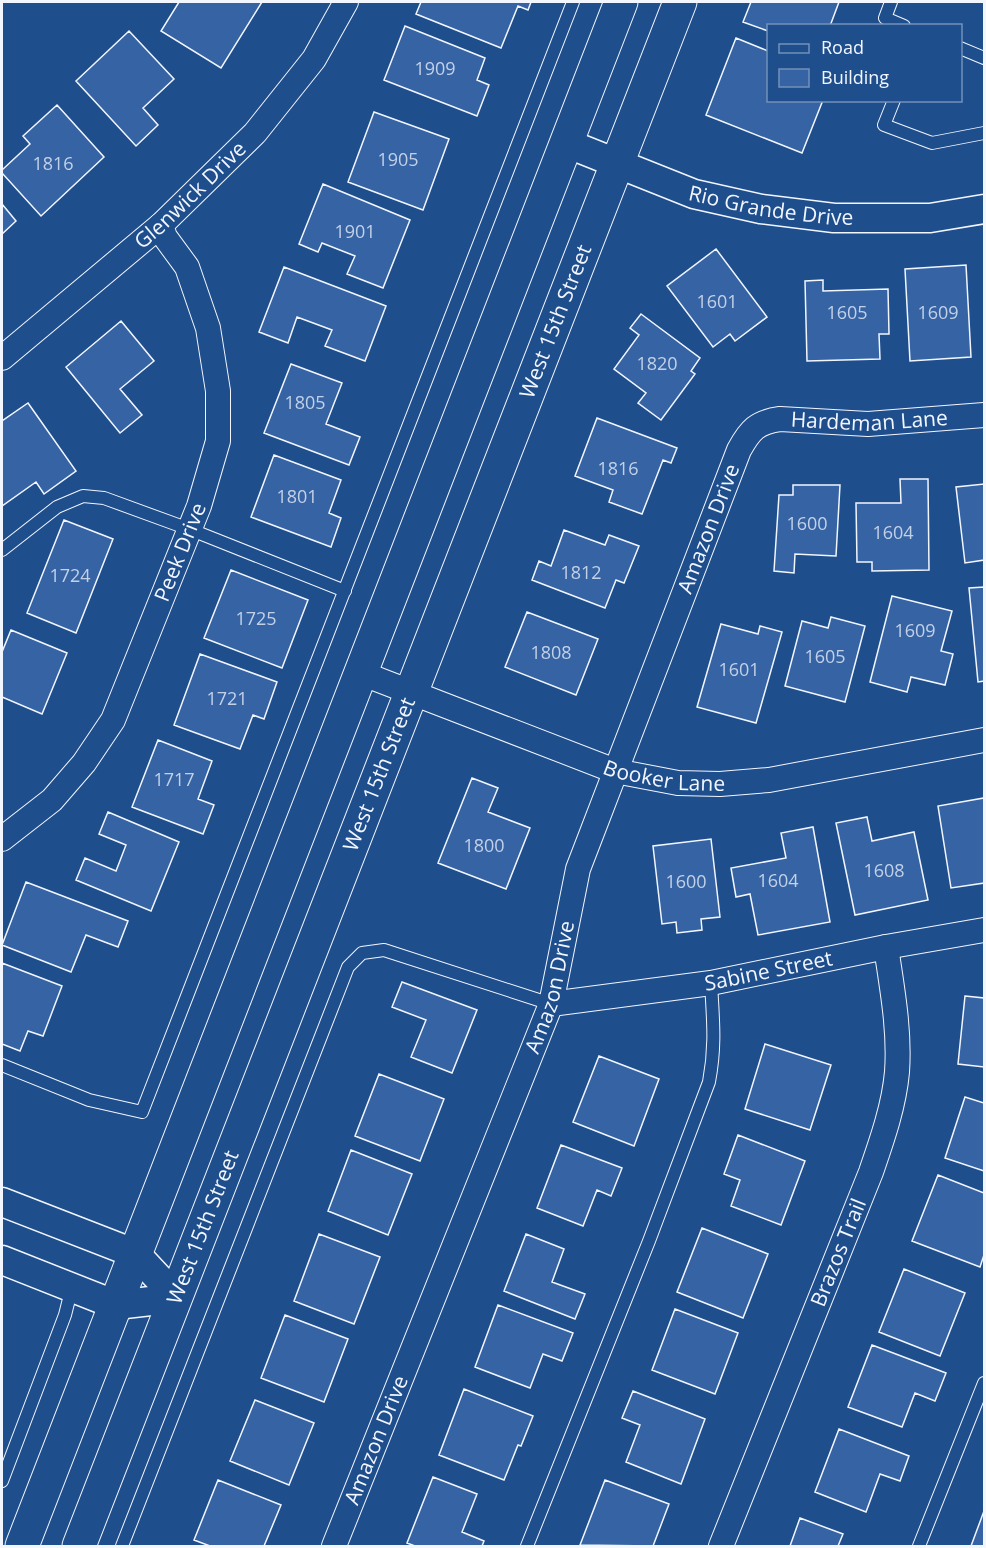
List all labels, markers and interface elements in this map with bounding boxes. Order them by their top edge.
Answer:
legend [767,24,962,102]
text: Road [821,35,864,59]
house number: 1909 [414,56,456,80]
text: Building [821,65,889,89]
street label: Glenwick Drive [128,134,252,255]
house number: 1905 [377,147,419,171]
house number: 1816 [32,151,74,175]
street label: Rio Grande Drive [686,178,853,231]
house number: 1901 [334,219,376,243]
street label: West 15th Street [512,240,597,402]
house number: 1601 [696,289,738,313]
house number: 1605 [826,300,868,324]
house number: 1609 [917,300,959,324]
house number: 1820 [636,351,678,375]
house number: 1805 [284,390,326,414]
street label: Hardeman Lane [790,403,949,437]
house number: 1816 [597,456,639,480]
street label: Amazon Drive [670,460,745,597]
house number: 1801 [276,484,318,508]
street label: Peek Drive [147,498,212,605]
house number: 1600 [786,511,828,535]
house number: 1604 [872,520,914,544]
house number: 1812 [560,560,602,584]
house number: 1724 [49,563,91,587]
house number: 1725 [235,606,277,630]
house number: 1609 [894,618,936,642]
house number: 1808 [530,640,572,664]
house number: 1605 [804,644,846,668]
house number: 1601 [718,657,760,681]
house number: 1721 [206,686,248,710]
street label: West 15th Street [336,693,421,855]
street label: Booker Lane [599,753,726,797]
house number: 1717 [153,767,195,791]
house number: 1800 [463,833,505,857]
house number: 1608 [863,858,905,882]
house number: 1604 [757,868,799,892]
house number: 1600 [665,869,707,893]
street label: Amazon Drive [518,918,580,1057]
street label: Sabine Street [703,943,835,997]
street label: West 15th Street [160,1146,245,1308]
street label: Brazos Trail [803,1194,872,1311]
street label: Amazon Drive [337,1371,414,1508]

